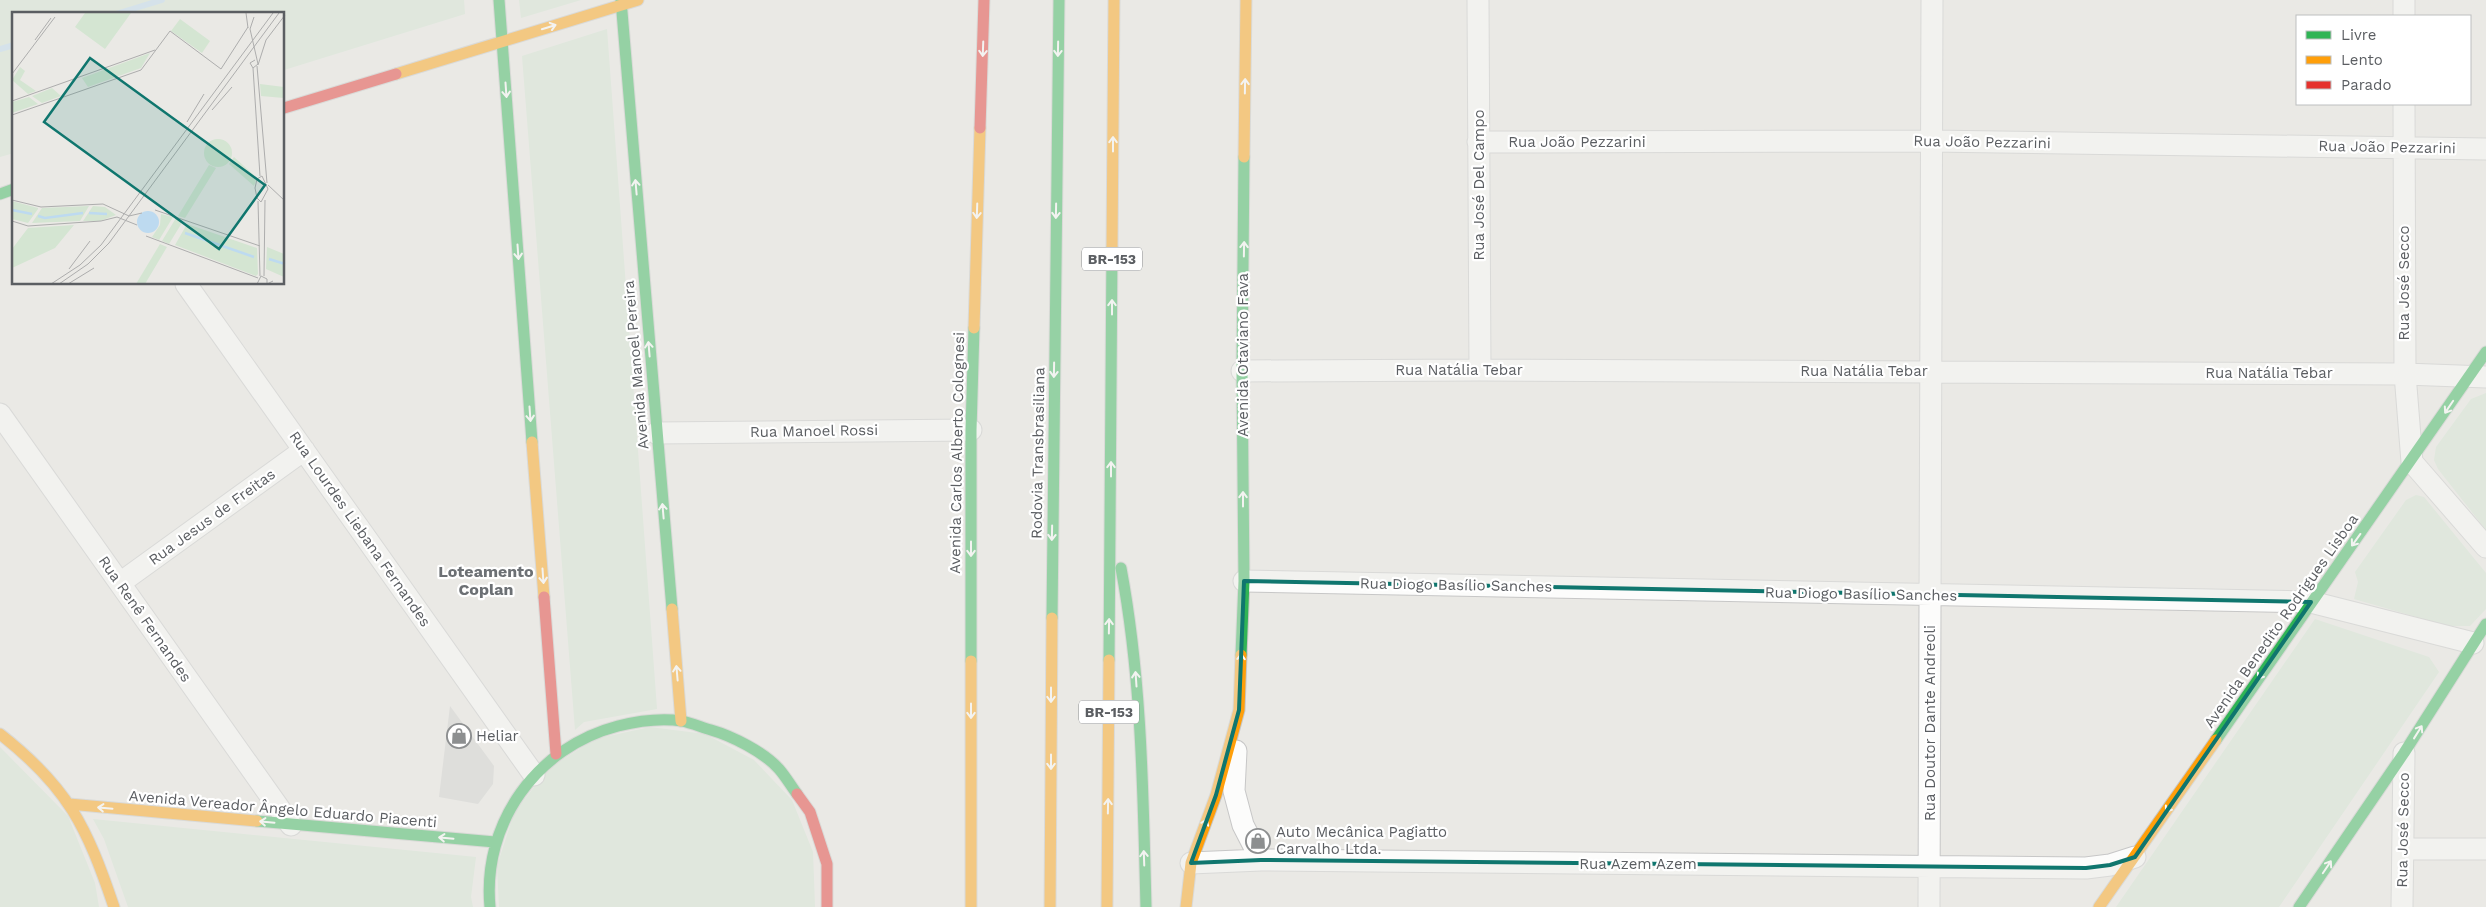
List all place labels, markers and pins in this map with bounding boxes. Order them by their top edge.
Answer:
shop icon: Heliar [446,723,472,749]
place label: Heliar [476,727,519,745]
place label: Auto Mecânica Pagiatto Carvalho Ltda. [1276,823,1447,858]
shop icon: Auto Mecânica Pagiatto Carvalho Ltda. [1245,828,1271,854]

